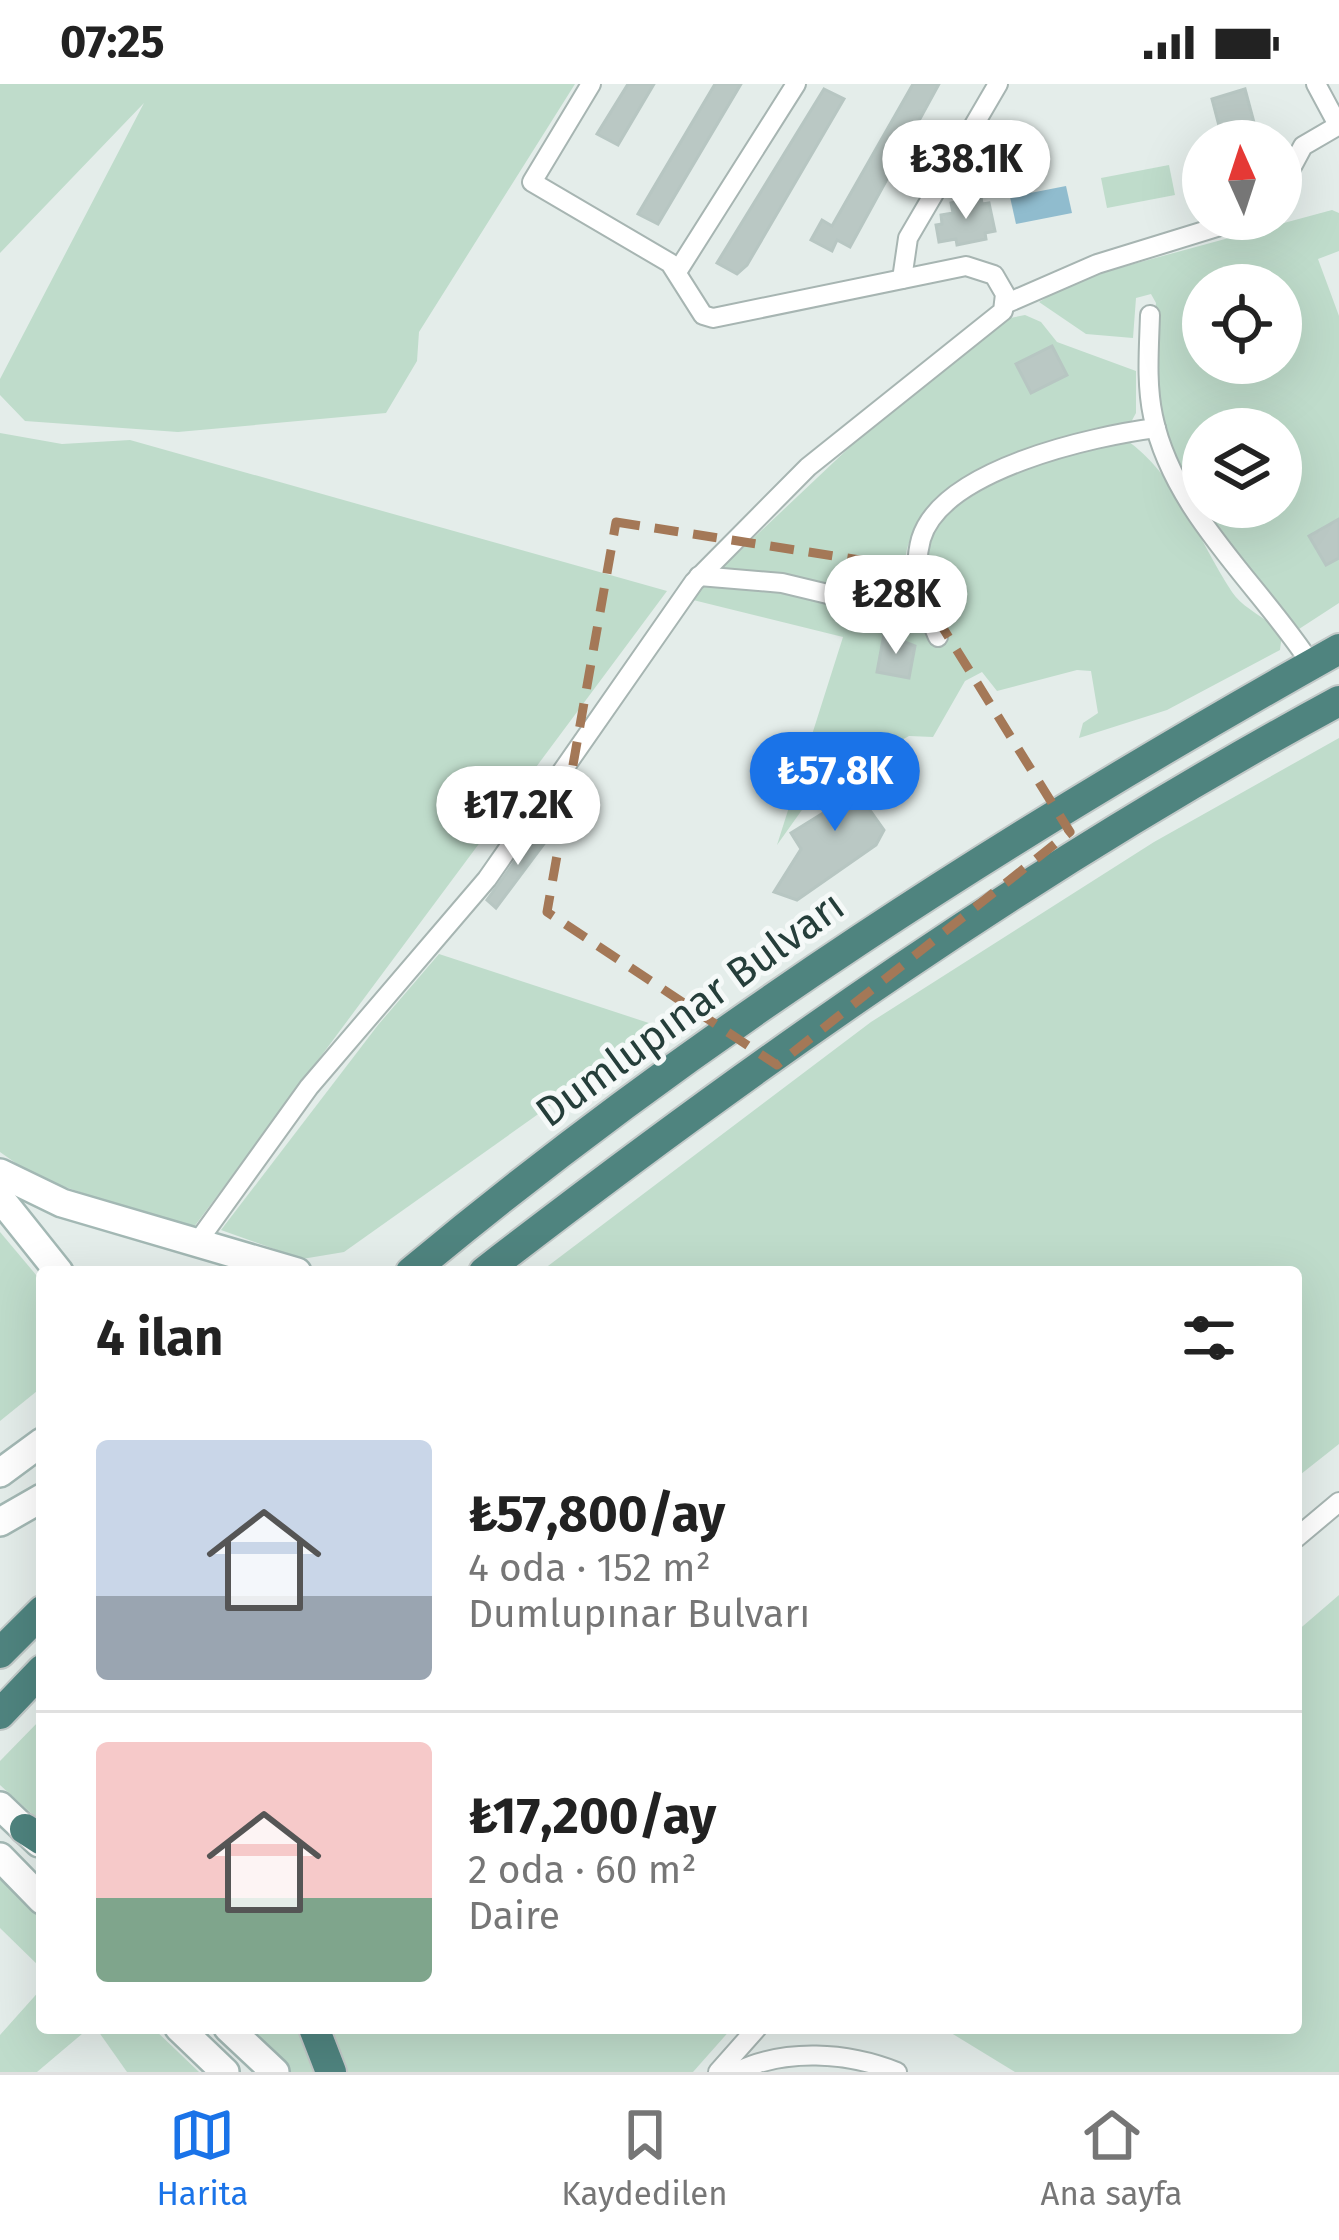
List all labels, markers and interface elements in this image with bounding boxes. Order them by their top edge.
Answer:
text: 07:25 [60,15,165,69]
pin: ₺38.1K [868,120,1064,222]
north arrow [1182,120,1302,240]
map controls [1182,120,1302,528]
text: ₺38.1K [909,136,1023,182]
button: locate [1182,264,1302,384]
button: layers [1182,408,1302,528]
pin: ₺28K [825,555,967,657]
text: ₺28K [851,571,941,617]
pin: ₺57.8K [737,732,933,834]
text: ₺57.8K [777,748,893,794]
pin: ₺17.2K [420,766,616,868]
text: ₺17.2K [463,782,573,828]
street label: Dumlupınar Bulvarı [526,880,854,1138]
icon: filters [1176,1305,1242,1371]
text: 4 ilan [96,1307,224,1369]
text: ₺57,800/ay [468,1483,725,1545]
icon: home [192,1488,336,1632]
text: 4 oda · 152 m² [468,1545,711,1591]
text: Dumlupınar Bulvarı [468,1591,810,1637]
text: ₺17,200/ay [468,1785,716,1847]
icon: home [192,1790,336,1934]
text: 2 oda · 60 m² [468,1847,697,1893]
text: Daire [468,1893,560,1939]
tab: Harita [156,2102,249,2214]
tab: Kaydedilen [561,2102,728,2214]
tab: Ana sayfa [1041,2102,1183,2214]

